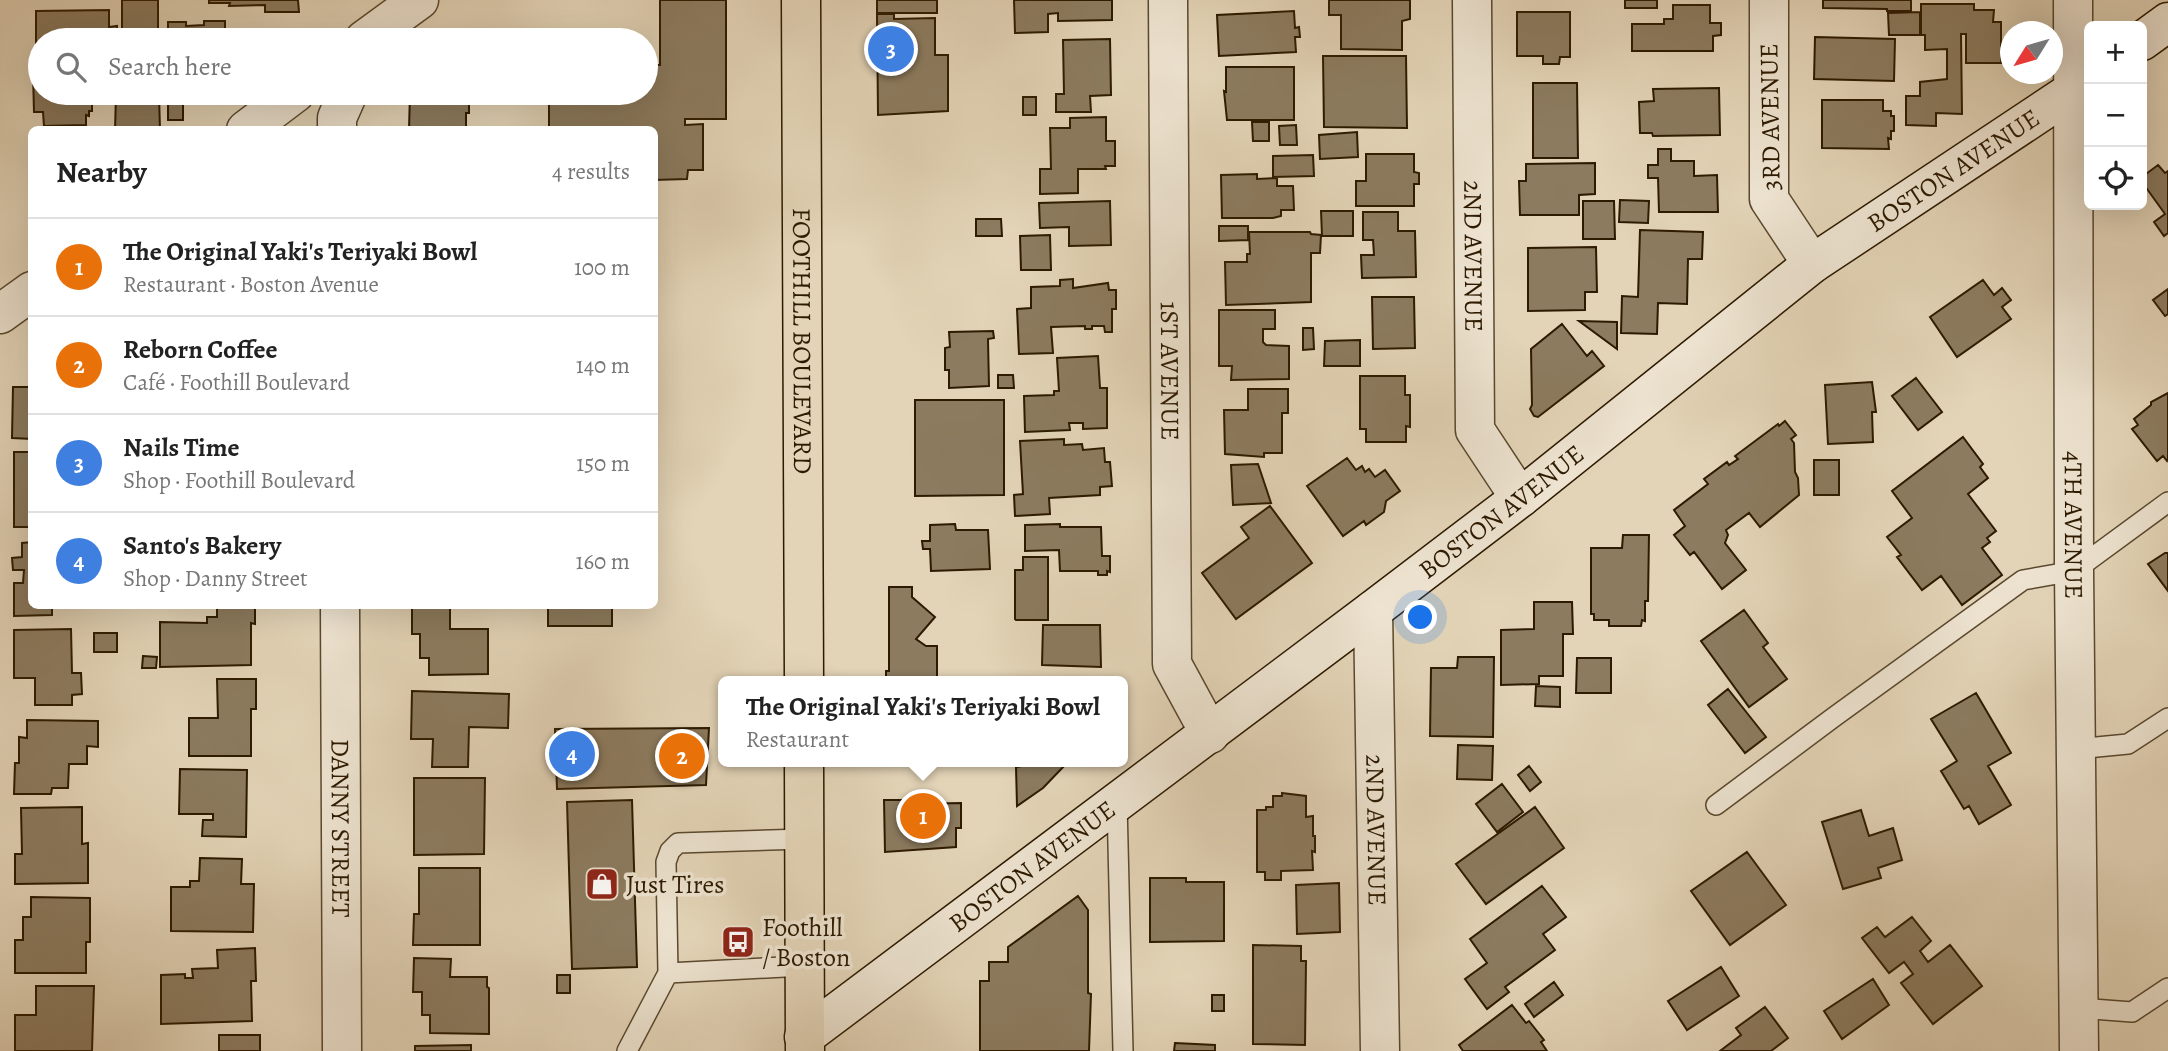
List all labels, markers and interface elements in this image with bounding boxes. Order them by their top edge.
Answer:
north arrow [2000,21,2063,84]
map controls [2084,21,2147,210]
button: + [2084,21,2147,84]
pin: 3 [868,23,914,75]
search box [28,28,658,105]
street label: 3RD AVENUE [1751,43,1789,191]
icon: search [52,48,90,86]
text: Search here [108,49,232,84]
button: − [2084,84,2147,147]
street label: BOSTON AVENUE [1860,100,2046,240]
button: locate [2084,147,2147,210]
text: Nearby [56,152,147,192]
text: 4 results [552,156,630,187]
street label: 2ND AVENUE [1456,180,1492,332]
street label: FOOTHILL BOULEVARD [784,208,821,474]
text: The Original Yaki's Teriyaki Bowl [123,234,477,269]
text: 1 [75,252,83,283]
text: 100 m [574,252,630,283]
text: Restaurant · Boston Avenue [123,269,379,300]
street label: 1ST AVENUE [1152,301,1188,441]
text: Reborn Coffee [123,332,277,367]
text: 2 [73,350,85,381]
text: 140 m [576,350,630,381]
text: Café · Foothill Boulevard [123,367,350,398]
text: Nails Time [123,430,239,465]
street label: BOSTON AVENUE [1411,436,1591,587]
text: 3 [74,448,84,479]
text: 150 m [576,448,630,479]
street label: 4TH AVENUE [2056,451,2092,599]
text: Shop · Foothill Boulevard [123,465,355,496]
text: Santo's Bakery [123,528,281,563]
text: 4 [74,546,84,577]
text: 160 m [576,546,630,577]
text: Shop · Danny Street [123,563,308,594]
your location [1403,600,1437,634]
popup [718,676,1128,767]
text: The Original Yaki's Teriyaki Bowl [746,689,1100,724]
text: Restaurant [746,724,849,755]
pin: 4 [549,728,595,780]
pin: 2 [659,730,705,782]
street label: DANNY STREET [323,739,359,917]
street label: 2ND AVENUE [1358,754,1395,906]
pin: 1 [900,790,946,842]
street label: BOSTON AVENUE [941,792,1123,940]
shop icon: Just Tires [583,865,621,903]
place label: Just Tires [626,867,725,902]
place label: Foothill / Boston [762,910,850,975]
bus stop icon: Foothill / Boston [719,923,757,961]

